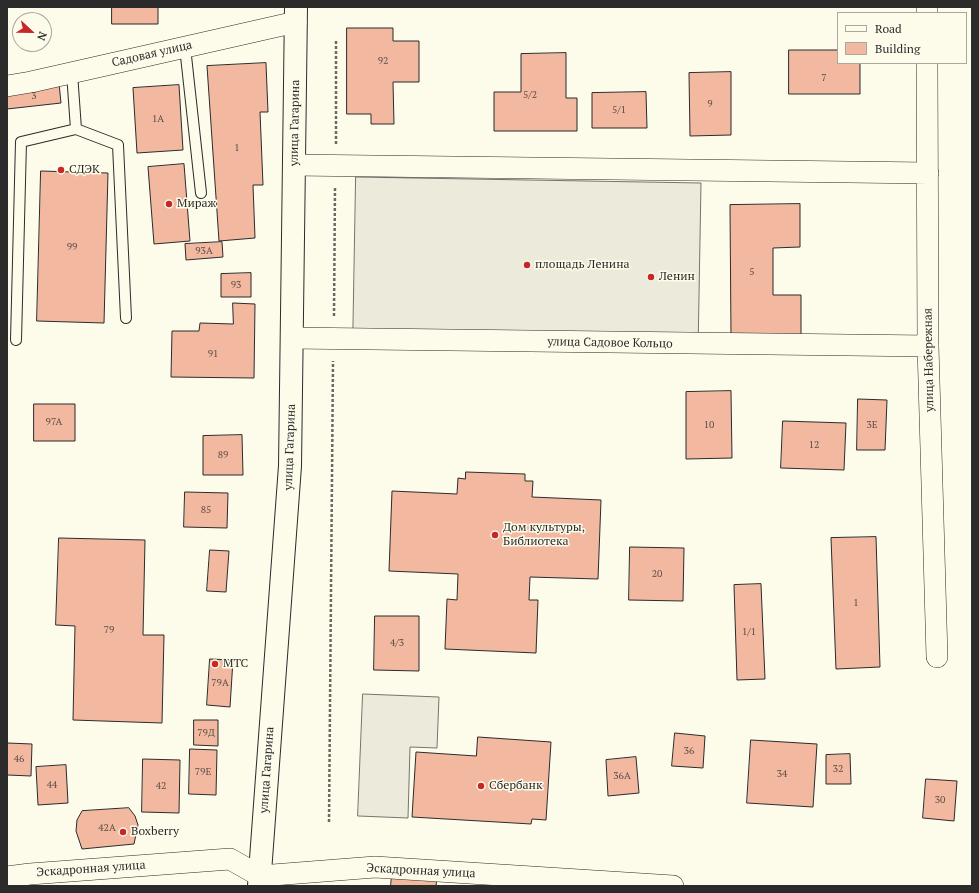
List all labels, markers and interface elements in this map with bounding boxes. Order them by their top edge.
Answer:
north arrow [12,12,52,52]
legend [837,12,967,64]
text: Road [875,21,902,36]
text: N [34,30,50,43]
street label: Садовая улица [110,38,194,70]
text: Building [875,41,920,56]
house number: 92 [378,55,388,67]
house number: 7 [821,72,827,84]
street label: улица Гагарина [287,80,303,166]
house number: 5/2 [523,89,537,101]
house number: 3 [31,90,37,102]
house number: 9 [707,98,713,110]
house number: 5/1 [612,104,626,116]
house number: 1А [152,113,164,125]
house number: 1 [234,142,240,154]
place label: СДЭК [69,163,100,177]
marker: СДЭК [56,165,66,175]
place label: Мираж [177,197,216,211]
marker: Мираж [164,199,174,209]
house number: 99 [67,241,77,253]
house number: 93А [195,245,213,257]
place label: площадь Ленина [535,258,630,272]
marker: площадь Ленина [522,260,532,270]
house number: 5 [749,266,755,278]
place label: Ленин [659,270,695,284]
marker: Ленин [646,272,656,282]
house number: 93 [231,279,241,291]
street label: улица Набережная [921,308,937,412]
street label: улица Садовое Кольцо [547,335,673,351]
house number: 91 [208,348,218,360]
street label: улица Гагарина [281,403,299,491]
house number: 97А [46,416,62,428]
house number: 10 [704,419,714,431]
house number: 3Е [866,419,878,431]
house number: 12 [809,439,819,451]
house number: 89 [218,449,228,461]
house number: 85 [201,504,211,516]
place label: Дом культуры, Библиотека [503,521,585,549]
marker: Дом культуры, Библиотека [490,530,500,540]
house number: 20 [652,568,662,580]
house number: 1 [853,597,859,609]
house number: 79 [104,624,114,636]
house number: 1/1 [742,626,756,638]
house number: 4/3 [390,637,404,649]
place label: МТС [223,657,248,671]
marker: МТС [210,659,220,669]
house number: 79А [211,677,229,689]
street label: улица Гагарина [257,726,277,814]
house number: 79Д [197,727,215,739]
house number: 36 [684,745,694,757]
house number: 46 [14,753,24,765]
house number: 32 [833,763,843,775]
house number: 79Е [195,766,211,778]
house number: 34 [777,768,787,780]
house number: 36А [613,770,631,782]
house number: 44 [47,779,57,791]
place label: Сбербанк [489,779,542,793]
house number: 42 [156,780,166,792]
marker: Сбербанк [476,781,486,791]
house number: 30 [935,794,945,806]
house number: 42А [98,822,116,834]
place label: Boxberry [131,825,179,839]
marker: Boxberry [118,827,128,837]
street label: Эскадронная улица [36,858,146,880]
street label: Эскадронная улица [366,861,476,881]

